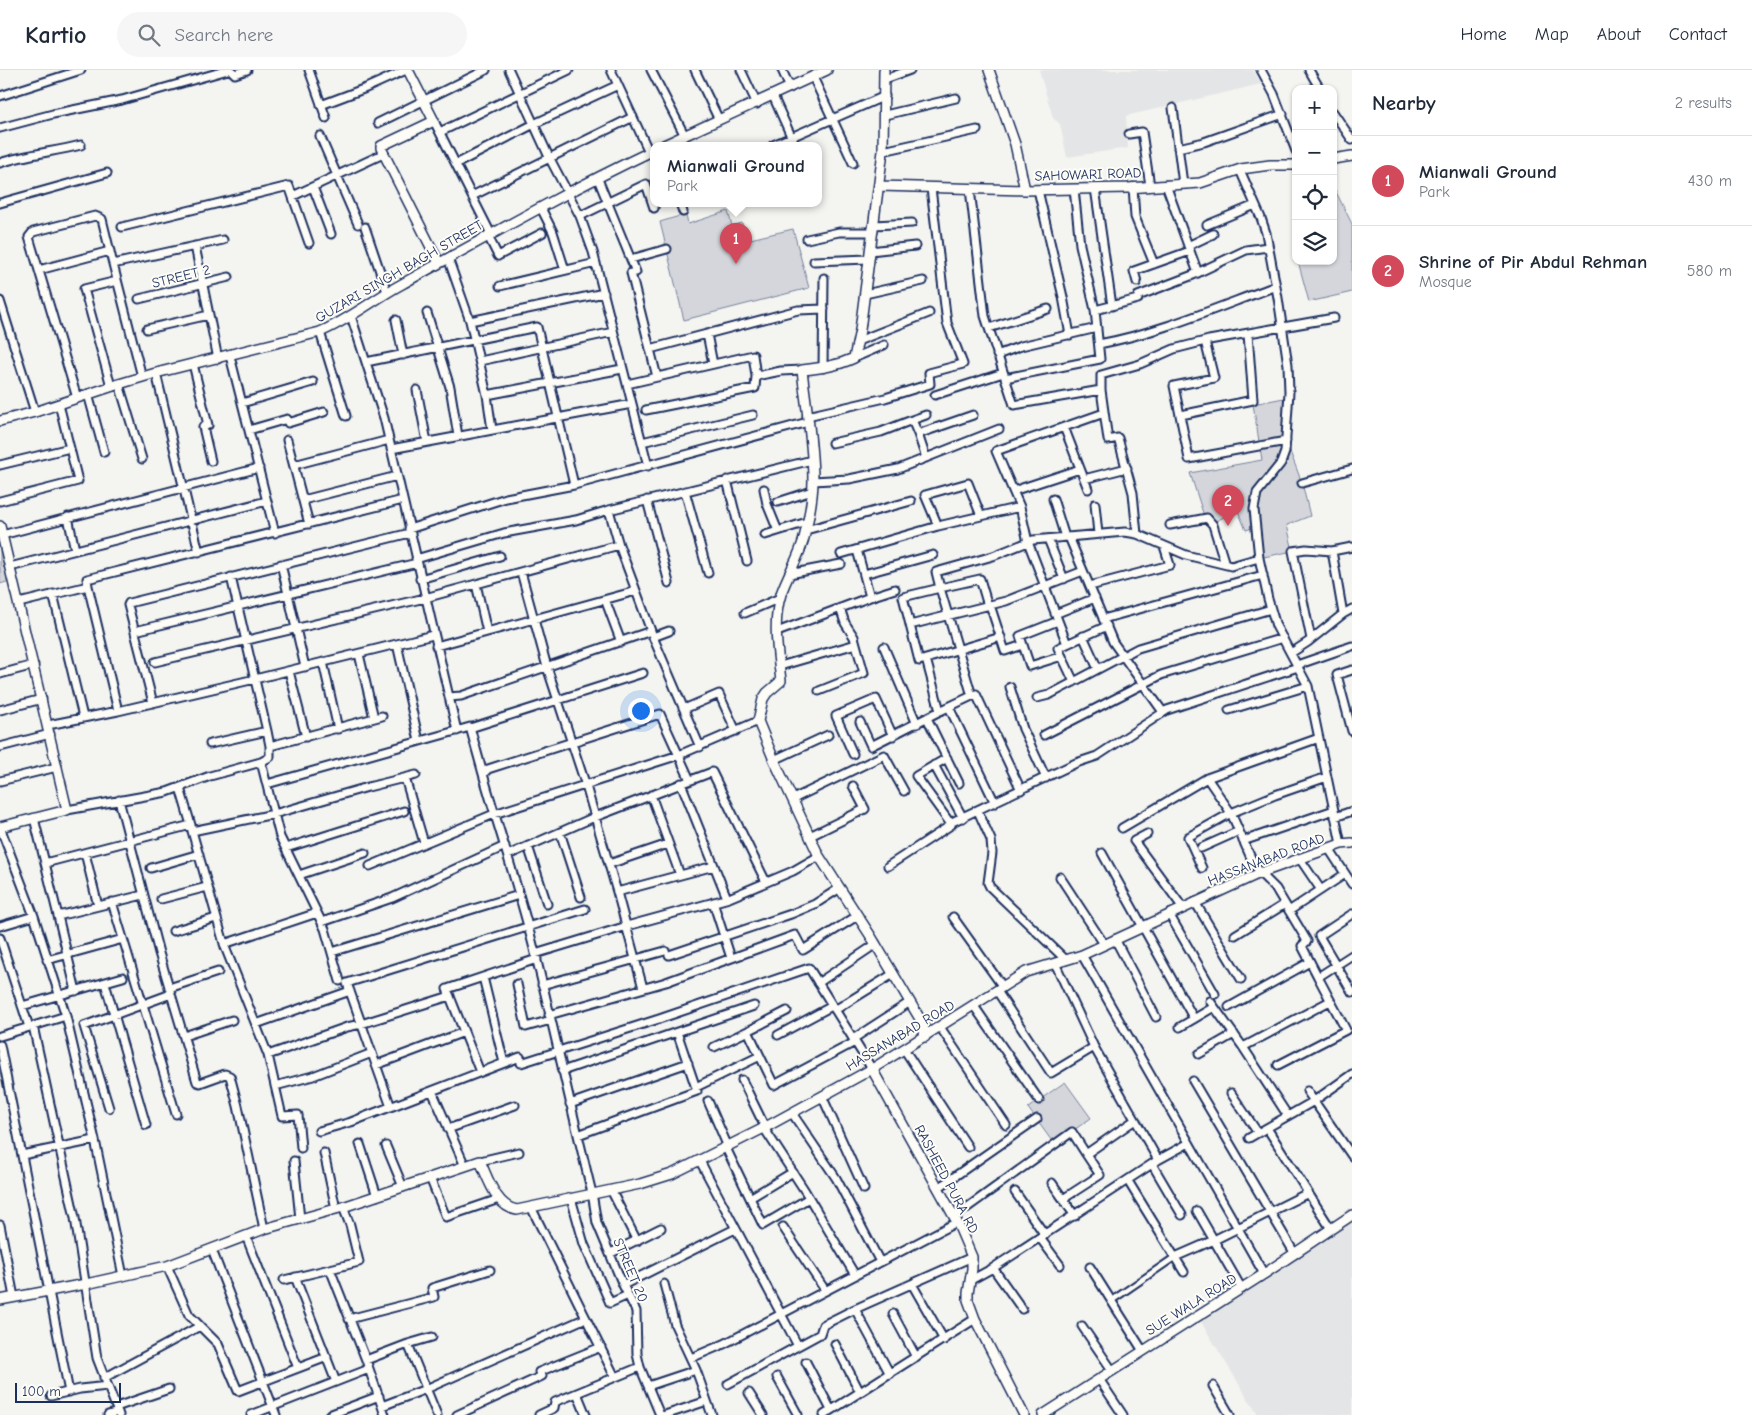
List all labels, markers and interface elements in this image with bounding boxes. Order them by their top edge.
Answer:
search box [117,12,467,57]
text: Kartio [25,21,87,49]
icon: search [135,21,163,49]
text: Search here [175,24,273,46]
text: Home [1460,24,1507,45]
text: Map [1535,24,1569,45]
text: About [1597,24,1641,45]
text: Contact [1669,24,1727,45]
map controls [1292,85,1337,265]
button: + [1292,85,1337,130]
text: Nearby [1372,91,1436,115]
text: 2 results [1675,94,1732,112]
button: − [1292,130,1337,175]
popup [650,142,822,207]
text: Mianwali Ground [667,155,805,177]
text: Mianwali Ground [1419,161,1557,183]
street label: SAHOWARI ROAD [1034,164,1142,185]
text: 1 [1385,172,1391,190]
text: 430 m [1688,172,1732,190]
button: locate [1292,175,1337,220]
text: Park [667,177,698,195]
text: Park [1419,183,1450,201]
street label: GUZARI SINGH BAGH STREET [312,216,487,327]
button: layers [1292,220,1337,265]
pin: 1 [720,223,752,264]
text: Shrine of Pir Abdul Rehman [1419,251,1647,273]
street label: STREET 2 [150,261,212,292]
text: 2 [1384,262,1392,280]
text: 580 m [1687,262,1732,280]
text: Mosque [1419,273,1472,291]
pin: 2 [1212,485,1244,526]
your location [628,698,654,724]
street label: HASSANABAD ROAD [1205,829,1327,890]
street label: HASSANABAD ROAD [843,996,958,1075]
street label: RASHEED PURA RD [911,1122,982,1237]
street label: STREET 20 [609,1236,652,1305]
street label: SUE WALA ROAD [1143,1270,1240,1339]
scale bar [15,1380,121,1403]
text: 100 m [22,1383,61,1400]

